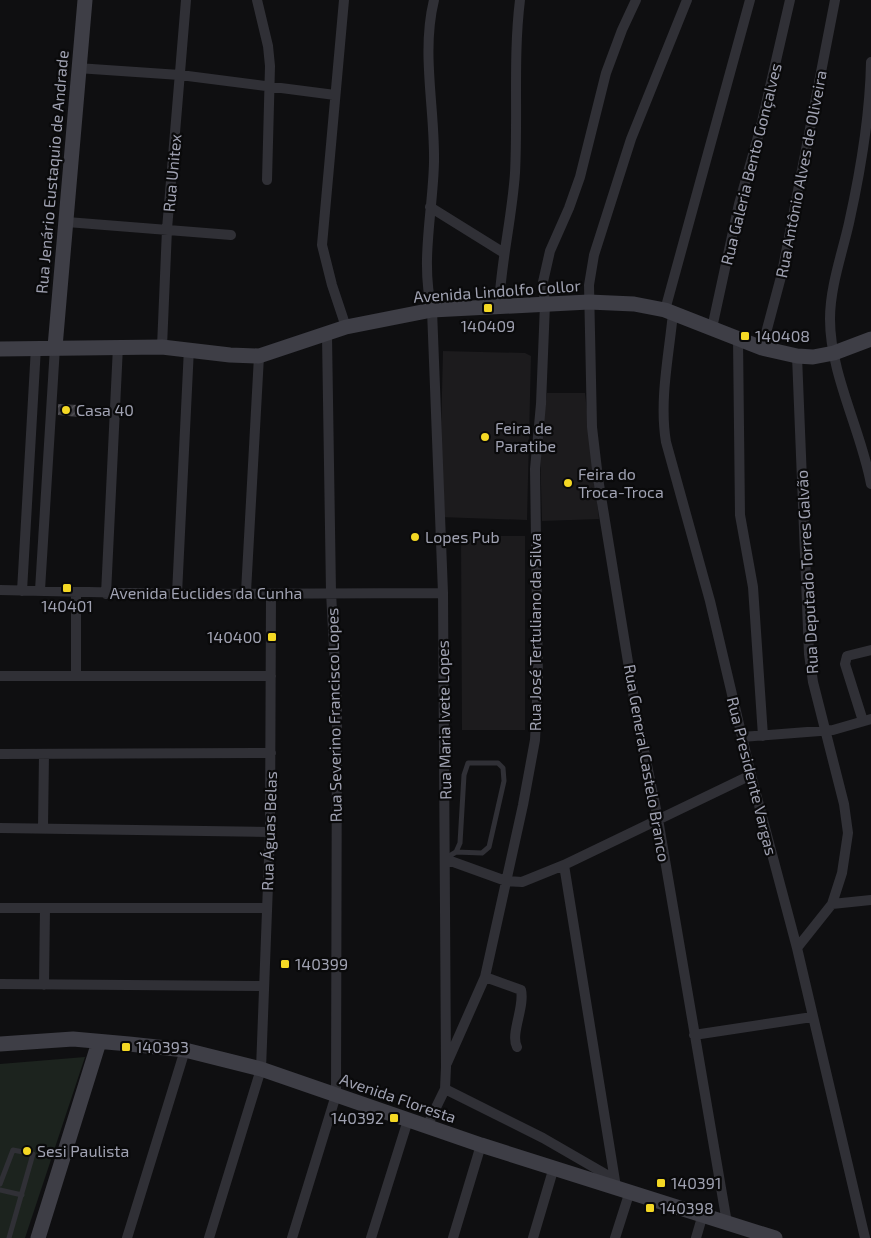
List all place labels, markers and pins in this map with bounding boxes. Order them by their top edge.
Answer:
marker: 140409 [482,302,494,314]
place label: 140409 [461,316,515,335]
place label: 140408 [755,326,810,345]
marker: 140408 [739,330,751,342]
place label: Casa 40 [76,400,134,419]
marker: Casa 40 [60,404,72,416]
place label: Feira de Paratibe [495,418,556,455]
marker: Feira de Paratibe [479,431,491,443]
place label: Feira do Troca-Troca [578,464,664,501]
marker: Feira do Troca-Troca [562,477,574,489]
place label: Lopes Pub [425,527,500,546]
marker: Lopes Pub [409,531,421,543]
marker: 140401 [61,582,73,594]
place label: 140401 [41,596,93,615]
place label: 140400 [207,627,262,646]
marker: 140400 [266,631,278,643]
place label: 140399 [295,954,348,973]
marker: 140399 [279,958,291,970]
place label: 140393 [136,1037,189,1056]
marker: 140393 [120,1041,132,1053]
place label: 140392 [331,1108,384,1127]
marker: 140392 [388,1112,400,1124]
place label: Sesi Paulista [37,1141,129,1160]
marker: Sesi Paulista [21,1145,33,1157]
place label: 140391 [671,1173,721,1192]
marker: 140391 [655,1177,667,1189]
place label: 140398 [660,1198,714,1217]
marker: 140398 [644,1202,656,1214]

